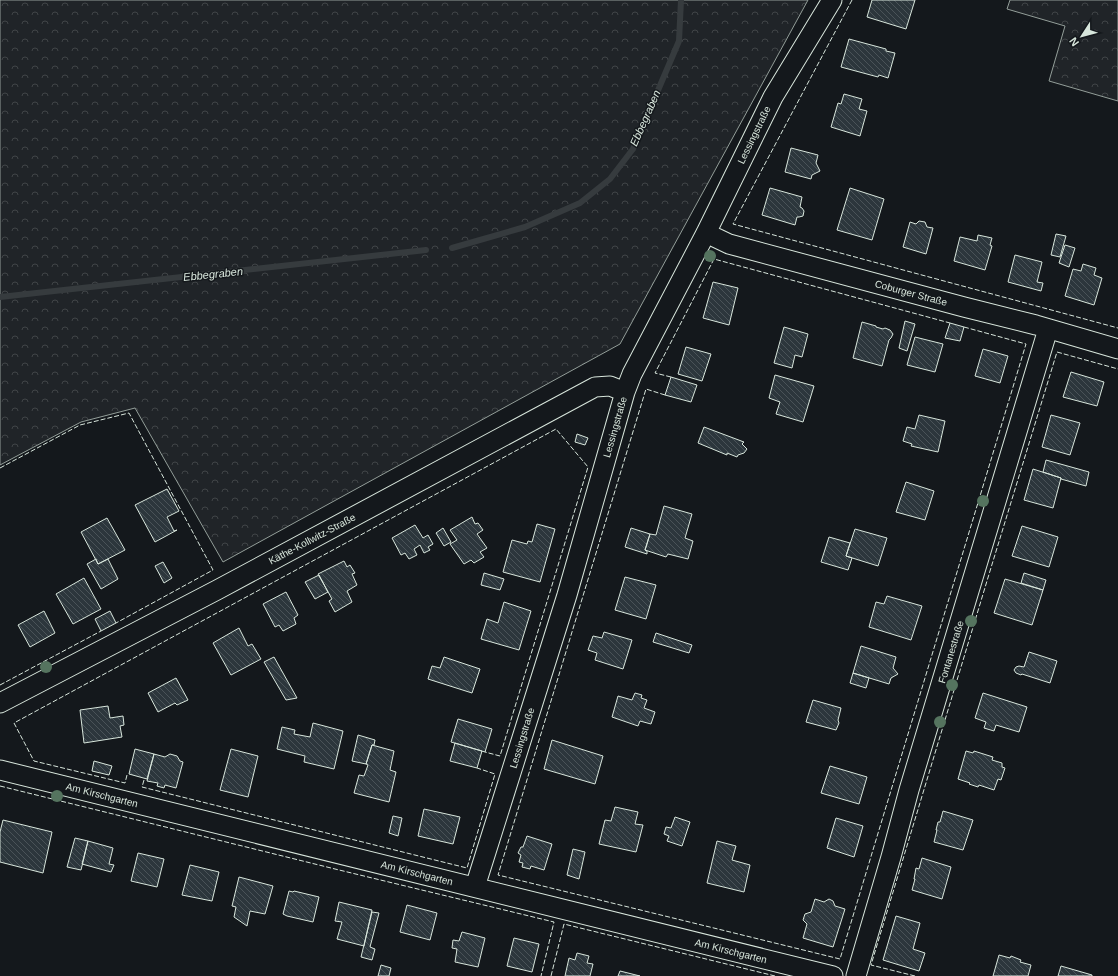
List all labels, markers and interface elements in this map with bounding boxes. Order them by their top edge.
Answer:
north arrow [1062,16,1102,56]
text: N [1067,35,1081,49]
water label: Ebbegraben [627,88,663,148]
street label: Lessingstraße [735,104,773,166]
water label: Ebbegraben [183,265,243,283]
street label: Coburger Straße [874,278,949,308]
street label: Lessingstraße [601,395,629,459]
street label: Käthe-Kollwitz-Straße [267,511,358,567]
street label: Fontanestraße [936,619,966,685]
street label: Lessingstraße [508,706,537,770]
street label: Am Kirschgarten [65,781,139,809]
street label: Am Kirschgarten [380,859,454,887]
street label: Am Kirschgarten [694,937,768,965]

